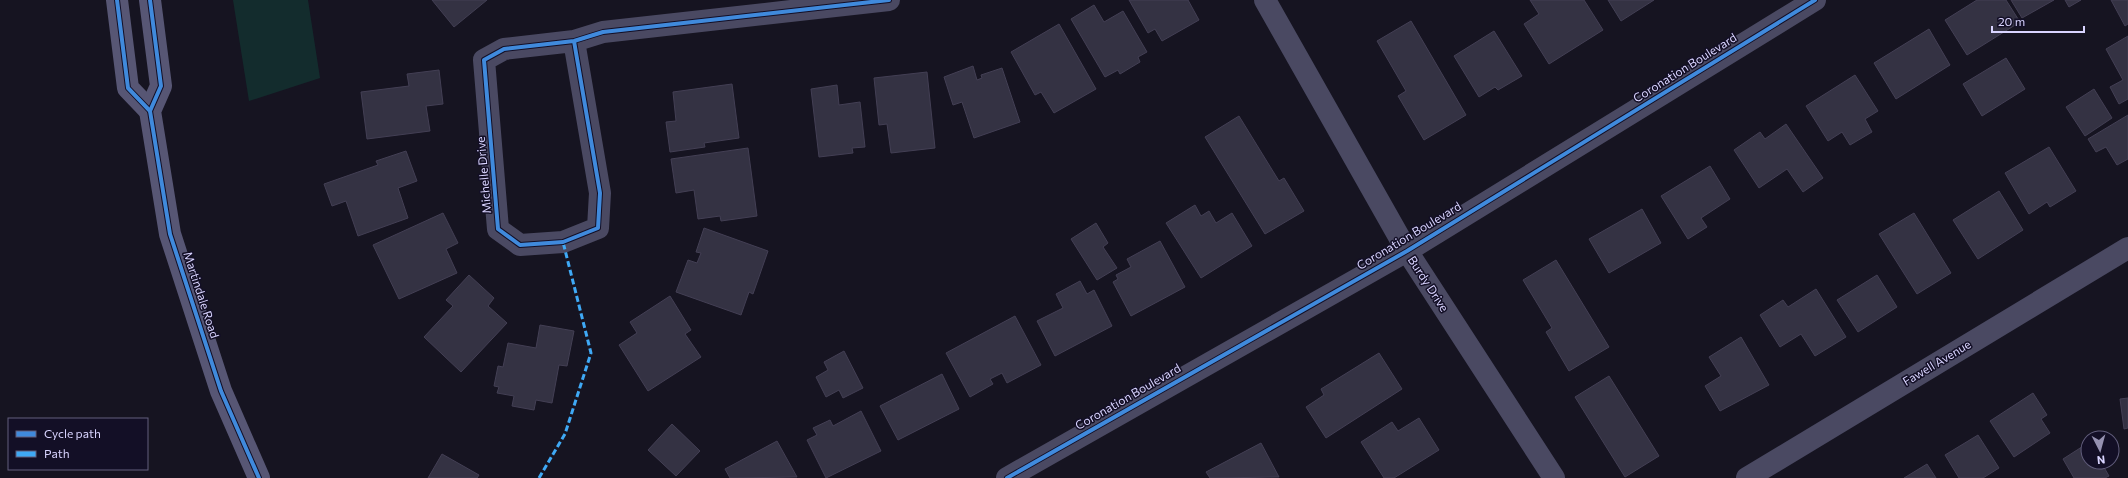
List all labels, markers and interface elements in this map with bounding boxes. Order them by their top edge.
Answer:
scale bar [1992,8,2084,34]
text: 20 m [1998,14,2025,28]
street label: Coronation Boulevard [1630,30,1739,105]
street label: Michelle Drive [473,136,493,214]
street label: Coronation Boulevard [1354,198,1463,272]
street label: Martindale Road [181,250,223,340]
street label: Burdy Drive [1406,253,1452,314]
street label: Fawell Avenue [1900,336,1973,388]
street label: Coronation Boulevard [1072,360,1183,432]
legend [8,418,148,470]
text: Cycle path [44,426,101,440]
north arrow [2080,430,2120,470]
text: Path [44,446,70,460]
text: N [2096,454,2106,467]

